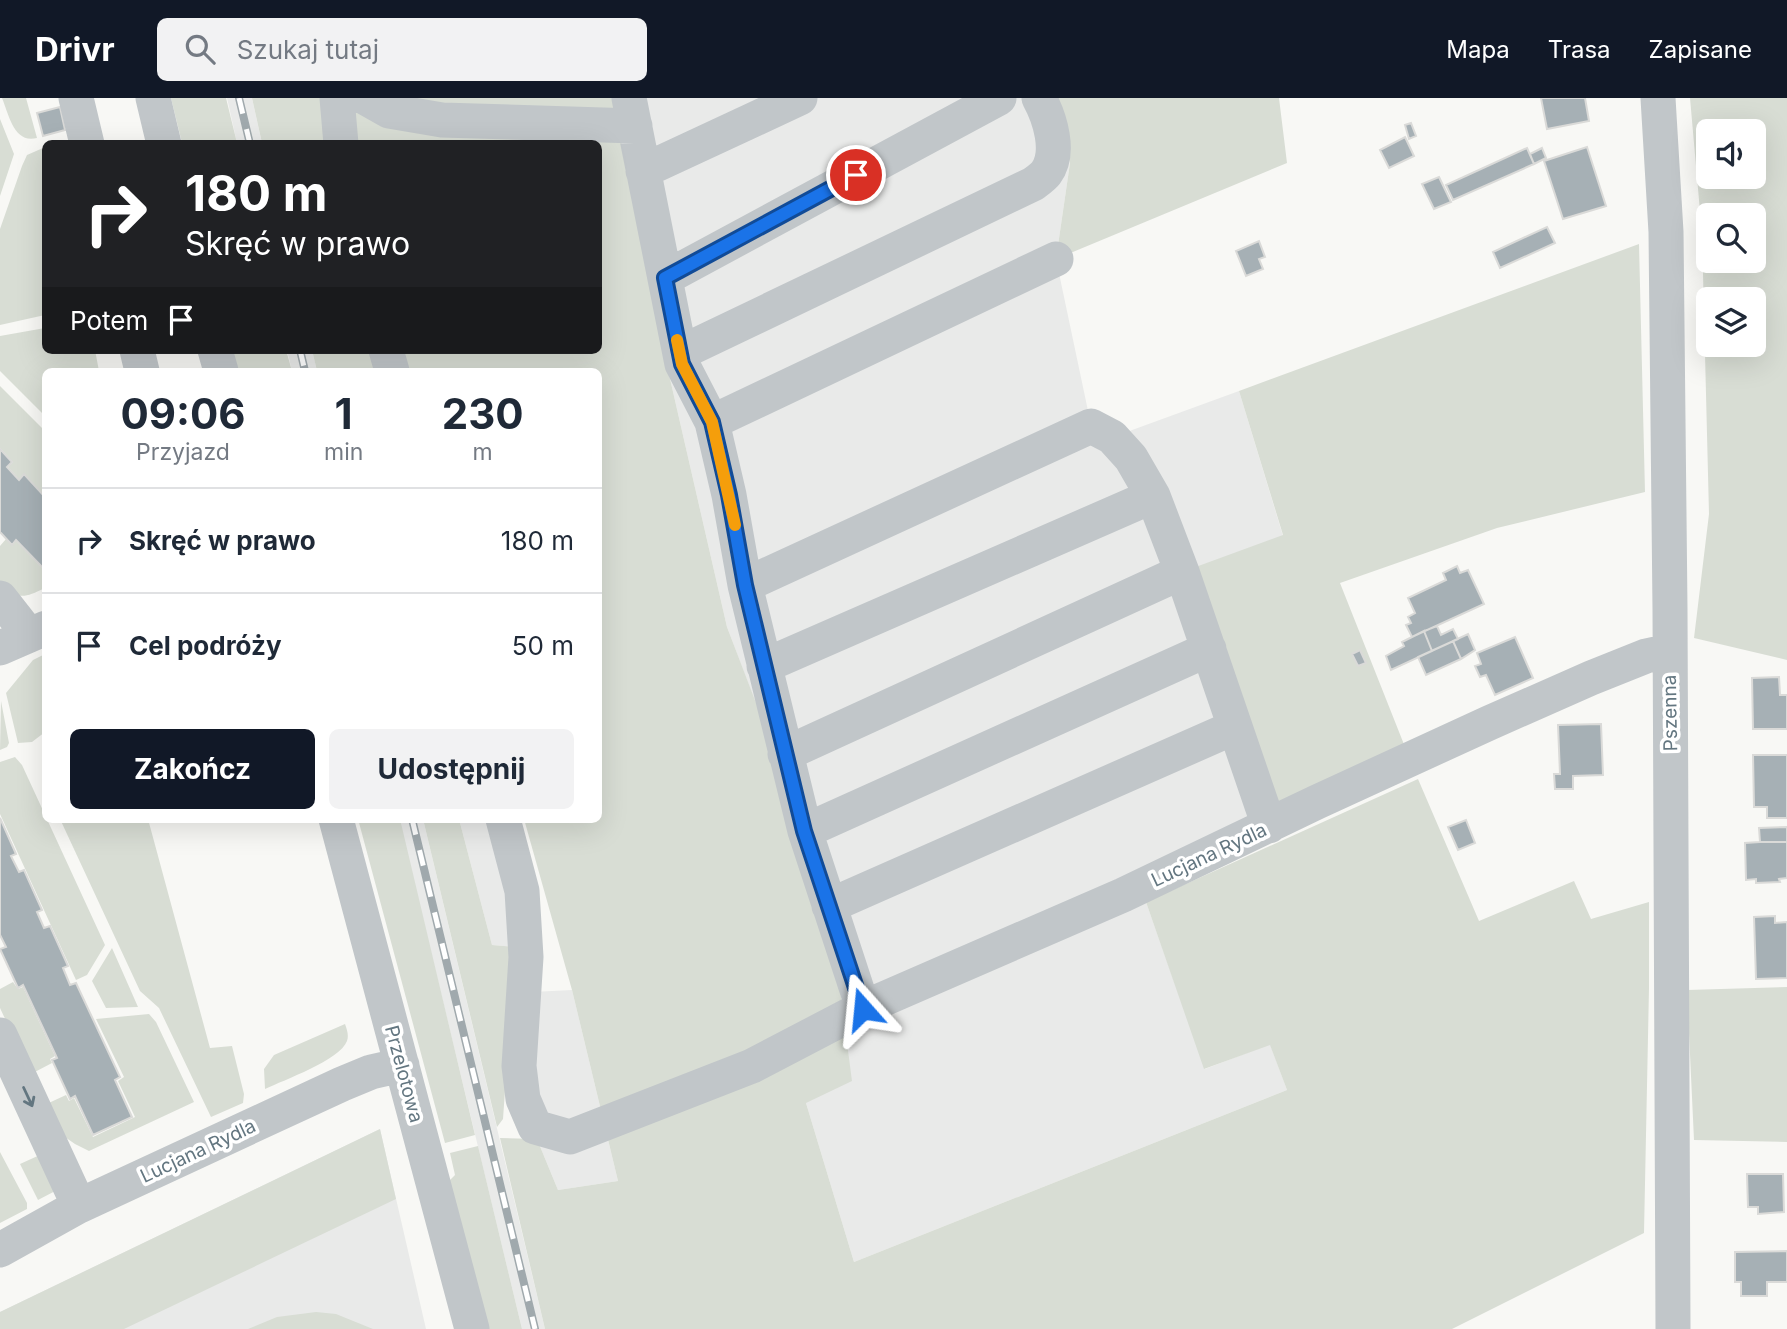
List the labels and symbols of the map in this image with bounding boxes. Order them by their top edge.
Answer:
pin [826,145,886,205]
street label: Pszenna [1658,675,1682,751]
street label: Lucjana Rydla [1148,818,1270,892]
position arrow [826,972,900,1046]
street label: Przelotowa [380,1023,428,1125]
one-way arrow [22,1086,36,1107]
street label: Lucjana Rydla [137,1114,259,1188]

